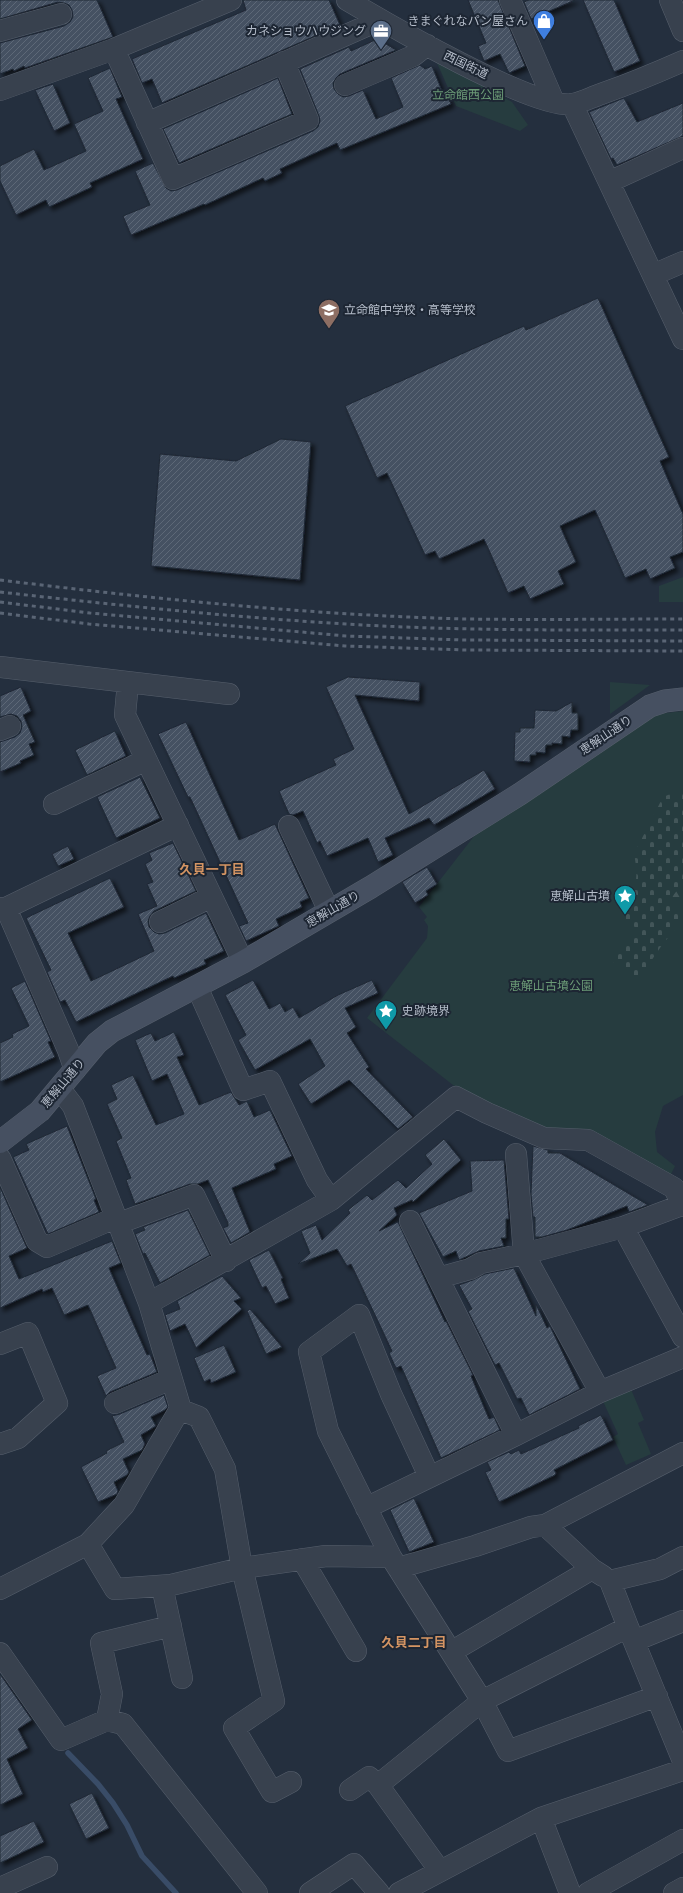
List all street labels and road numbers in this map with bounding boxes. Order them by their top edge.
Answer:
street label: 西国街道 [441,48,491,82]
street label: 恵解山通り [577,712,635,758]
street label: 恵解山通り [304,888,362,930]
street label: 恵解山通り [38,1056,88,1110]

